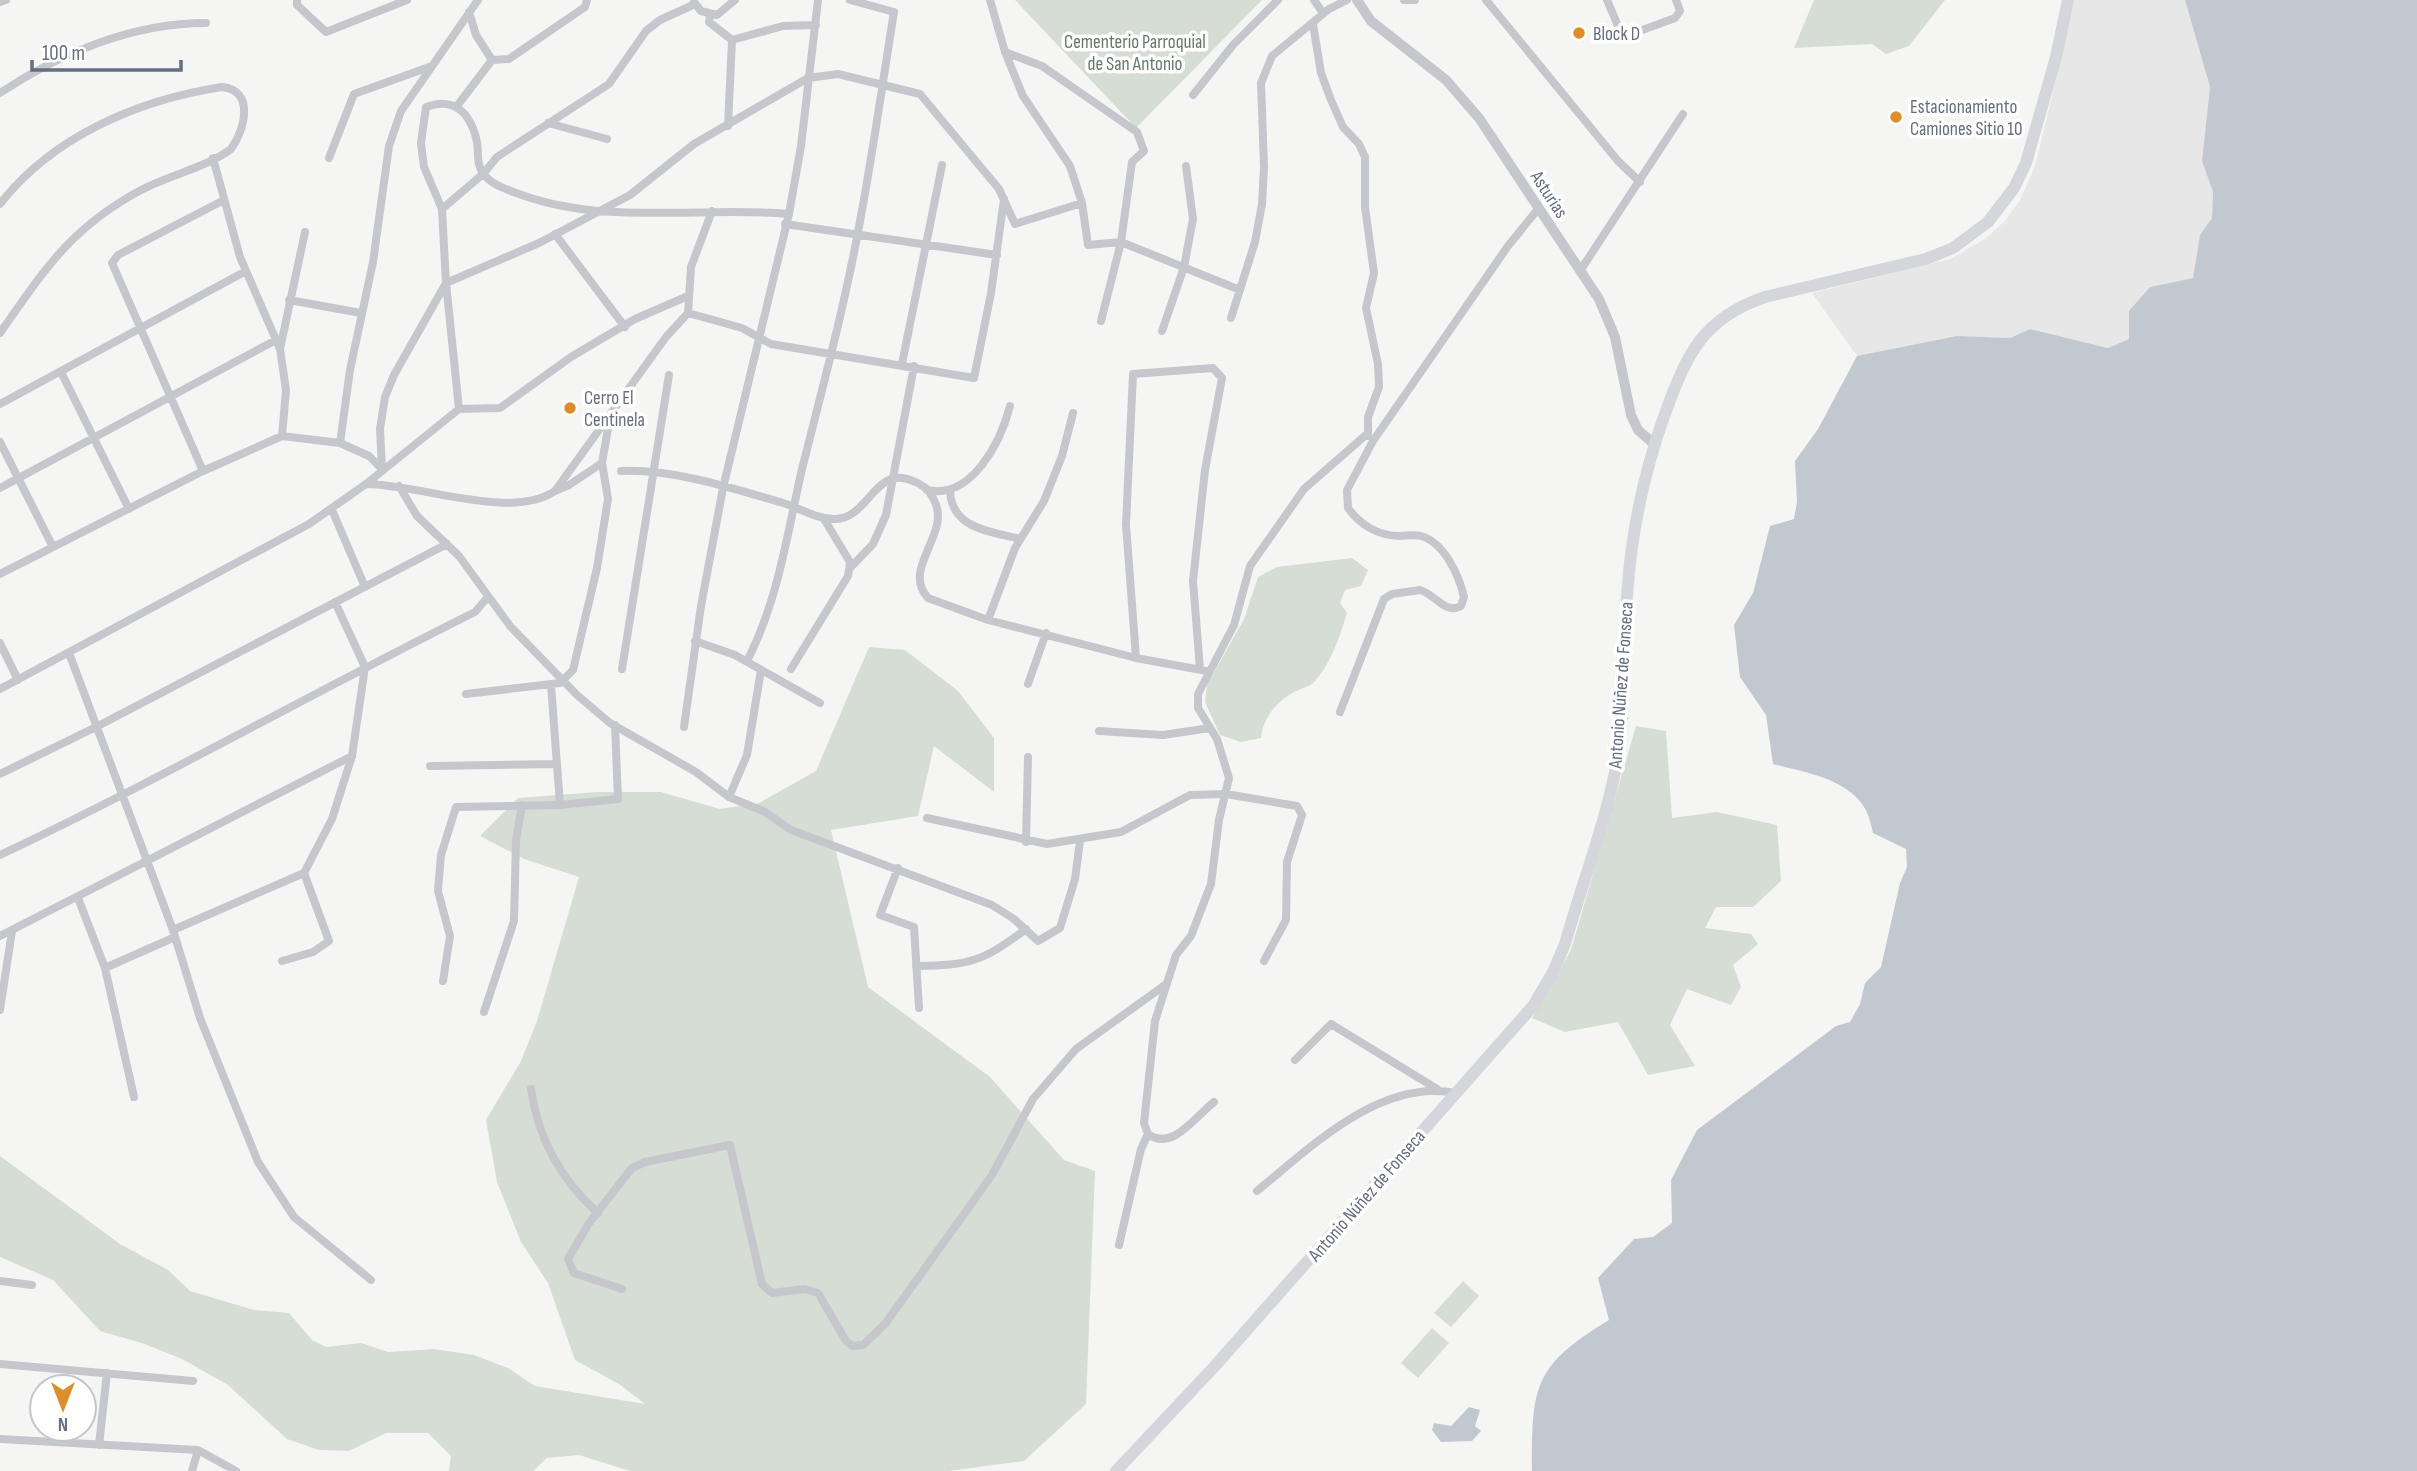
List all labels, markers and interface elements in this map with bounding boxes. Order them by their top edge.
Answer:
place label: Block D [1593,23,1640,46]
marker: Block D [1571,25,1587,41]
scale bar [32,28,180,72]
park label: Cementerio Parroquial de San Antonio [1064,31,1206,76]
text: 100 m [42,41,85,66]
place label: Estacionamiento Camiones Sitio 10 [1910,96,2022,141]
marker: Estacionamiento Camiones Sitio 10 [1888,109,1904,125]
street label: Asturias [1524,166,1573,223]
place label: Cerro El Centinela [584,387,645,432]
marker: Cerro El Centinela [562,400,578,416]
street label: Antonio Núñez de Fonseca [1604,601,1639,770]
street label: Antonio Núñez de Fonseca [1303,1126,1431,1267]
north arrow [28,1373,98,1443]
text: N [58,1412,68,1435]

